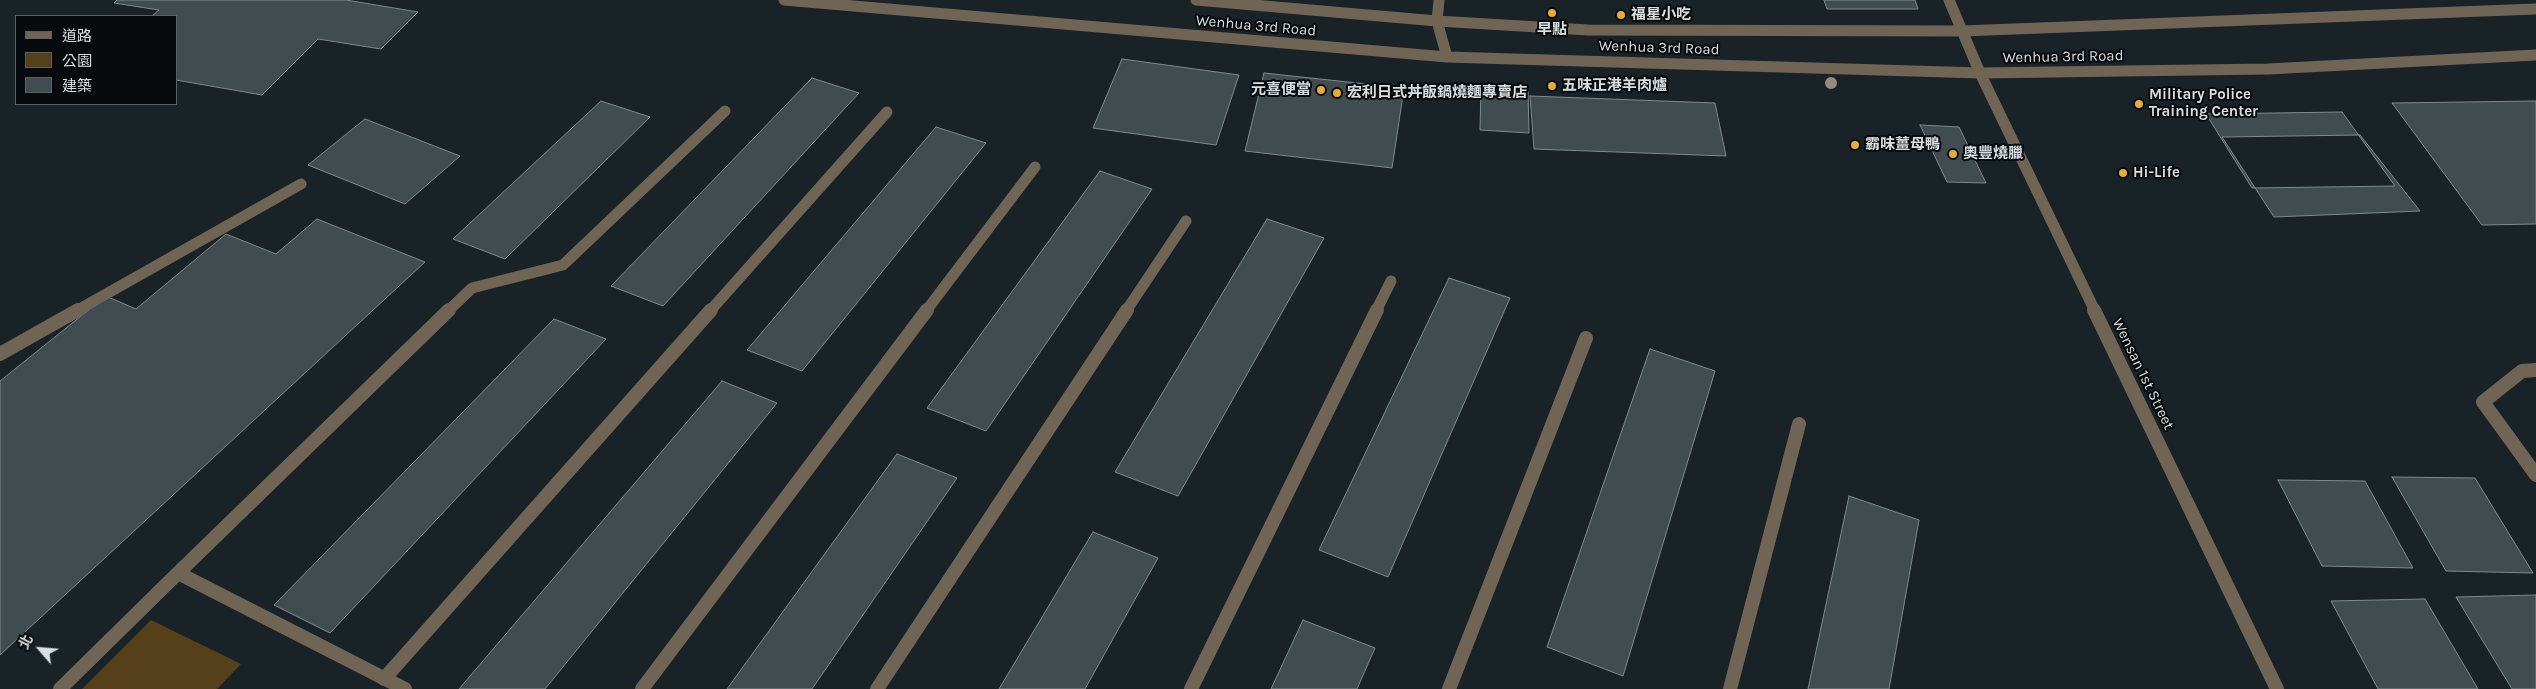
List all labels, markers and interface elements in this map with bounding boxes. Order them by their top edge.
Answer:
place label: 福星小吃 [1631,6,1691,24]
marker: 早點 [1546,7,1558,19]
marker: 福星小吃 [1615,9,1627,21]
street label: Wenhua 3rd Road [1195,12,1317,40]
legend [15,15,178,105]
place label: 早點 [1537,21,1567,39]
text: 道路 [62,27,92,45]
street label: Wenhua 3rd Road [1598,37,1720,59]
street label: Wenhua 3rd Road [2002,47,2124,67]
text: 公園 [62,52,92,70]
text: 建築 [62,77,92,95]
place label: 五味正港羊肉爐 [1562,77,1667,95]
marker: 五味正港羊肉爐 [1546,80,1558,92]
place label: 元喜便當 [1251,81,1311,99]
marker: 元喜便當 [1315,84,1327,96]
place label: 宏利日式丼飯鍋燒麵專賣店 [1347,84,1527,102]
place label: Military Police Training Center [2149,86,2258,121]
marker: 宏利日式丼飯鍋燒麵專賣店 [1331,87,1343,99]
marker: Military Police Training Center [2133,98,2145,110]
place label: 霸味薑母鴨 [1865,136,1940,154]
marker: 霸味薑母鴨 [1849,139,1861,151]
place label: 奧豐燒臘 [1963,145,2023,163]
marker: 奧豐燒臘 [1947,148,1959,160]
place label: Hi-Life [2133,164,2180,182]
marker: Hi-Life [2117,167,2129,179]
street label: Wensan 1st Street [2108,315,2178,433]
north arrow [15,624,65,674]
text: 北 [15,632,37,652]

